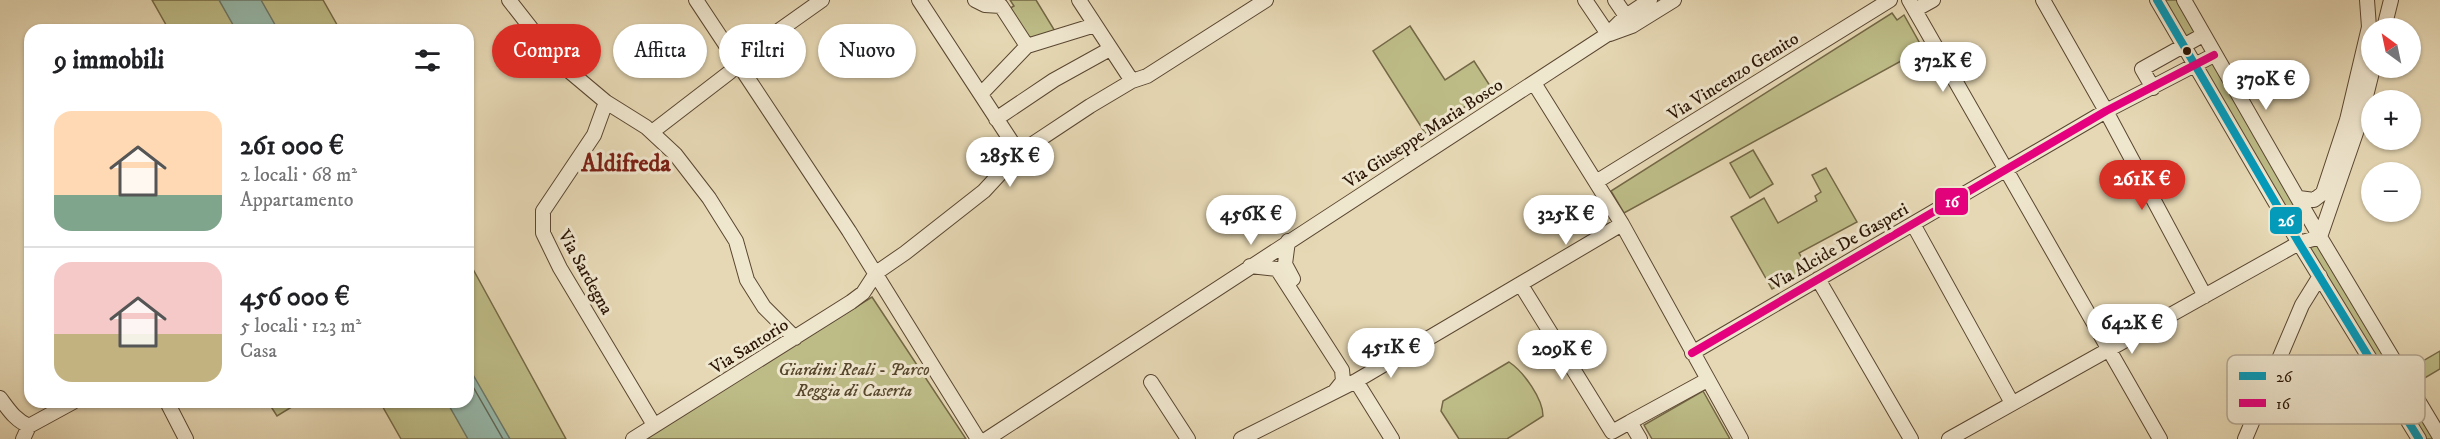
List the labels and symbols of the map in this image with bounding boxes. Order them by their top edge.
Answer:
north arrow [2361,18,2421,78]
street label: Via Vincenzo Gemito [1663,28,1803,127]
pin: 372K € [1894,42,1992,93]
unlabelled marker [2181,45,2193,57]
pin: 370K € [2217,60,2315,111]
street label: Via Giuseppe Maria Bosco [1339,74,1508,194]
pin: 285K € [961,137,1059,188]
district label: Aldifreda [580,149,671,179]
pin: 261K € [2093,160,2191,211]
line badge: 16 [1934,187,1969,216]
text: 16 [1945,192,1961,212]
pin: 456K € [1202,195,1300,246]
pin: 325K € [1517,195,1615,246]
street label: Via Alcide De Gasperi [1766,198,1912,296]
line badge: 26 [2269,206,2303,235]
text: 26 [2278,211,2296,231]
street label: Via Sardegna [552,225,618,319]
pin: 642K € [2083,304,2181,355]
street label: Via Santorio [705,314,793,380]
pin: 451K € [1342,328,1440,379]
pin: 209K € [1513,330,1611,381]
legend [2227,355,2425,424]
park label: Giardini Reali - Parco Reggia di Caserta [778,359,930,402]
text: 26 [2276,367,2293,387]
text: 16 [2276,394,2291,414]

